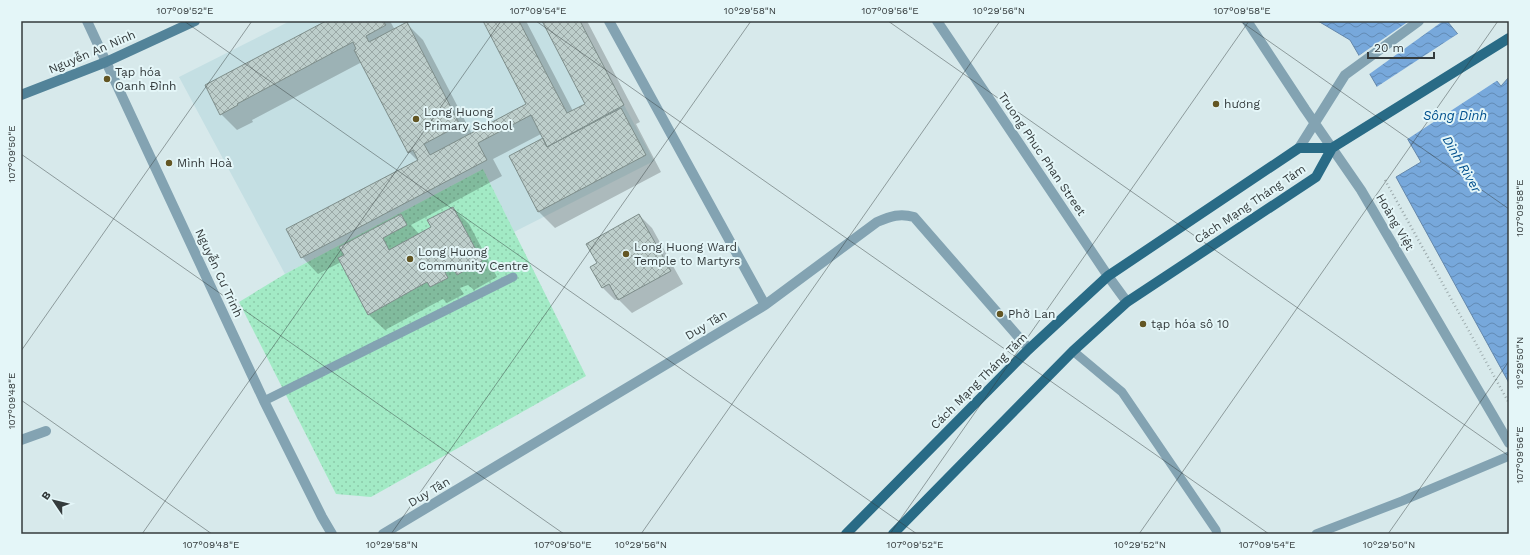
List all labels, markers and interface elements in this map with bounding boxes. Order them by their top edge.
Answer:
text: 107°09'52"E [157,5,213,16]
text: 107°09'54"E [510,5,566,16]
text: 10°29'58"N [724,5,776,16]
text: 107°09'56"E [861,5,919,16]
text: 10°29'56"N [973,5,1025,16]
text: 107°09'58"E [1213,5,1271,16]
street label: Nguyễn An Ninh [46,27,138,77]
scale bar [1368,34,1434,60]
text: 20 m [1374,41,1404,55]
place label: Tạp hóa Oanh Đỉnh [115,65,177,93]
marker: Tạp hóa Oanh Đỉnh [102,74,112,84]
street label: Truong Phuc Phan Street [995,90,1089,218]
place label: hương [1224,97,1260,111]
marker: hương [1211,99,1221,109]
place label: Long Huong Primary School [424,105,513,133]
water label: Sông Dinh [1423,108,1487,123]
marker: Long Huong Primary School [411,114,421,124]
text: 107°09'50"E [6,125,17,183]
water label: Dinh River [1440,133,1485,196]
place label: Mình Hoà [177,156,232,170]
marker: Mình Hoà [164,158,174,168]
street label: Cách Mạng Tháng Tám [1192,162,1308,246]
text: 107°09'58"E [1514,179,1525,237]
street label: Hoàng Việt [1373,191,1417,253]
street label: Nguyễn Cư Trinh [192,227,246,319]
place label: Long Huong Ward Temple to Martyrs [634,240,740,268]
place label: Long Huong Community Centre [418,245,529,273]
marker: Long Huong Ward Temple to Martyrs [621,249,631,259]
marker: Long Huong Community Centre [405,254,415,264]
street label: Duy Tân [683,307,729,343]
place label: Phở Lan [1008,307,1055,321]
marker: Phở Lan [995,309,1005,319]
place label: tạp hóa sô 10 [1151,317,1229,331]
marker: tạp hóa sô 10 [1138,319,1148,329]
street label: Cách Mạng Tháng Tám [928,330,1030,432]
text: 10°29'50"N [1514,337,1525,389]
text: 107°09'48"E [6,373,17,429]
text: 107°09'56"E [1514,426,1525,484]
street label: Duy Tân [406,474,452,510]
north arrow [34,481,74,521]
text: B [39,488,54,502]
text: 107°09'48"E [183,539,239,550]
text: 10°29'58"N [366,539,418,550]
text: 107°09'50"E [534,539,592,550]
text: 10°29'56"N [615,539,667,550]
text: 107°09'52"E [887,539,943,550]
text: 10°29'52"N [1114,539,1166,550]
text: 107°09'54"E [1239,539,1295,550]
text: 10°29'50"N [1363,539,1415,550]

